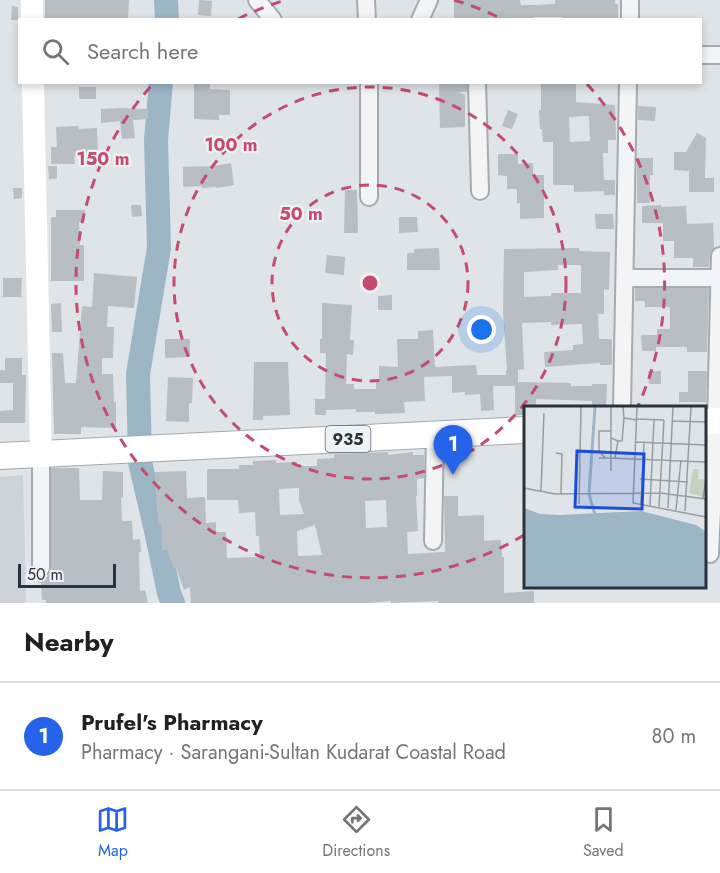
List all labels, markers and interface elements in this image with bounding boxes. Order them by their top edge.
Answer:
search box [18,18,702,84]
icon: search [39,35,72,68]
text: Search here [87,35,198,67]
text: 100 m [204,132,258,158]
text: 150 m [77,146,129,172]
text: 50 m [279,201,323,227]
centre of rings [360,273,380,293]
your location [467,315,496,344]
inset map [524,406,705,588]
road number: 935 [326,426,370,452]
pin: 1 [434,426,472,475]
scale bar [18,561,116,588]
text: 50 m [27,563,63,586]
text: Nearby [24,623,113,661]
text: Prufel's Pharmacy [81,706,263,738]
text: 1 [38,722,49,751]
text: 80 m [651,722,696,751]
text: Pharmacy · Sarangani-Sultan Kudarat Coastal Road [81,738,506,767]
tab: Map [96,803,129,862]
tab: Directions [322,803,390,862]
tab: Saved [583,803,624,862]

